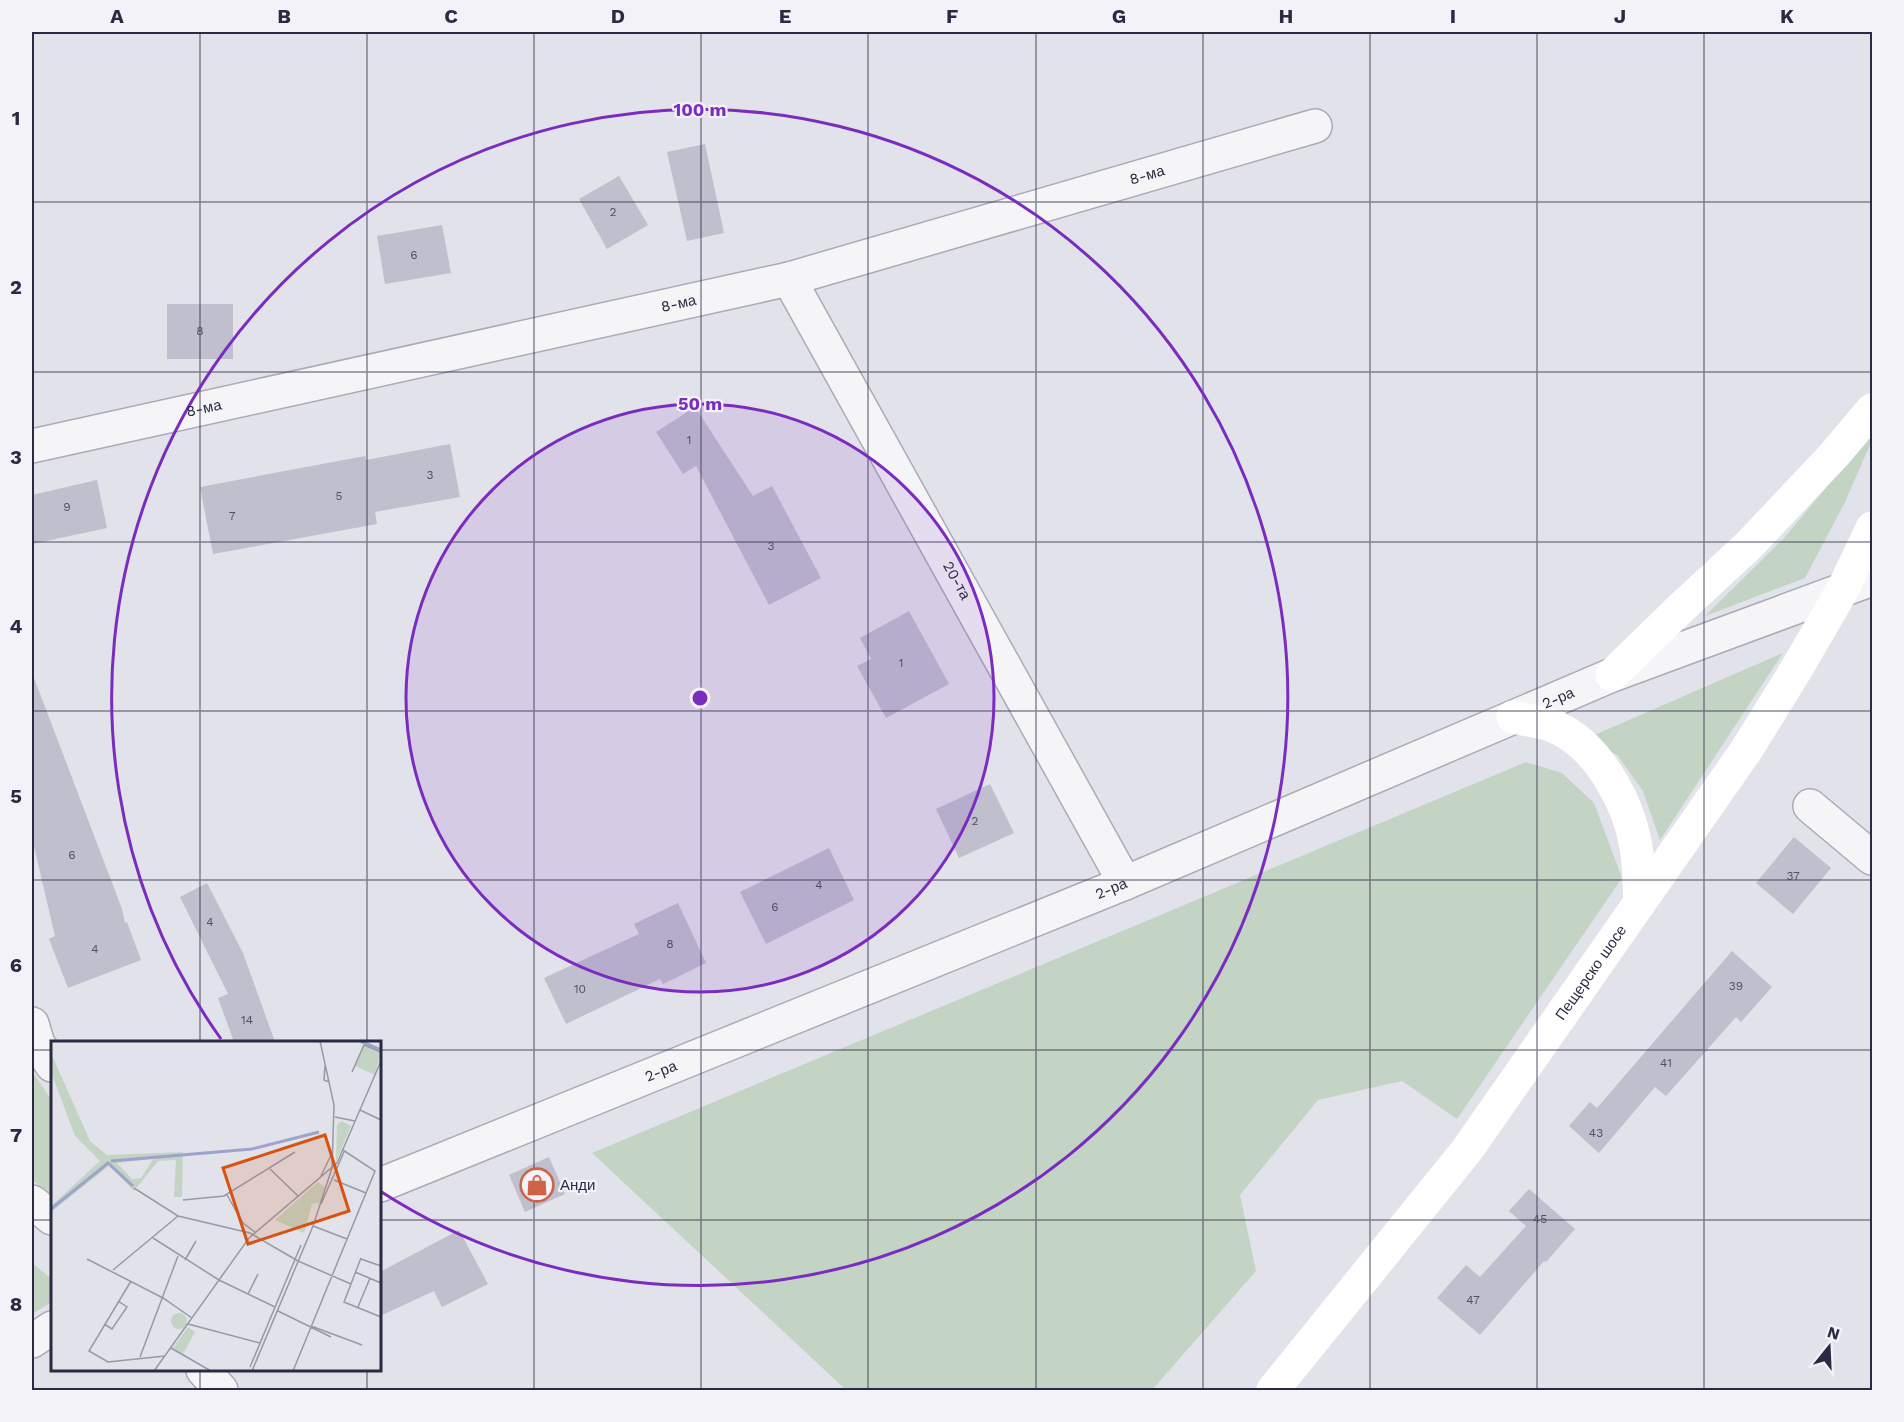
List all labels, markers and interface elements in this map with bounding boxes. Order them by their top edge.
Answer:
text: A [110,4,124,28]
text: B [277,4,291,28]
text: C [444,4,458,28]
text: D [611,4,625,28]
text: E [779,4,791,28]
text: F [946,4,958,28]
text: G [1112,4,1126,28]
text: H [1279,4,1293,28]
text: I [1450,4,1456,28]
text: J [1614,4,1626,28]
text: K [1780,4,1794,28]
text: 100 m [673,99,727,120]
text: 1 [12,106,20,130]
street label: 8-ма [1127,161,1167,188]
house number: 2 [610,205,617,219]
house number: 6 [410,248,418,262]
text: 2 [10,275,22,299]
street label: 8-ма [659,291,698,316]
house number: 8 [196,324,204,338]
text: 50 m [678,393,722,414]
street label: 8-ма [185,395,224,421]
house number: 1 [687,433,691,447]
text: 3 [10,445,22,469]
house number: 3 [427,468,434,482]
house number: 5 [336,489,343,503]
house number: 9 [63,500,71,514]
house number: 7 [229,509,236,523]
house number: 3 [768,539,775,553]
street label: 20-та [939,558,975,603]
text: 4 [10,614,23,638]
house number: 1 [899,656,903,670]
street label: 2-ра [1540,683,1577,713]
centre of rings [690,688,710,708]
text: 5 [10,784,22,808]
house number: 2 [972,814,979,828]
house number: 6 [68,848,76,862]
house number: 37 [1786,869,1800,883]
street label: 2-ра [1093,874,1130,903]
house number: 4 [815,878,823,892]
house number: 6 [771,900,779,914]
house number: 4 [206,915,214,929]
street label: Пещерско шосе [1551,922,1630,1024]
house number: 8 [666,937,674,951]
house number: 4 [91,942,99,956]
text: 6 [10,953,22,977]
house number: 39 [1729,979,1743,993]
house number: 10 [574,982,586,996]
house number: 14 [241,1013,253,1027]
inset map [51,1041,381,1371]
street label: 2-ра [642,1056,680,1086]
house number: 41 [1660,1056,1672,1070]
text: 7 [10,1123,22,1147]
house number: 43 [1589,1126,1603,1140]
shop icon: Анди [519,1167,555,1203]
place label: Анди [560,1176,595,1194]
house number: 45 [1533,1212,1547,1226]
text: 8 [10,1292,22,1316]
house number: 47 [1466,1293,1480,1307]
north arrow [1799,1317,1859,1377]
text: N [1825,1322,1842,1344]

